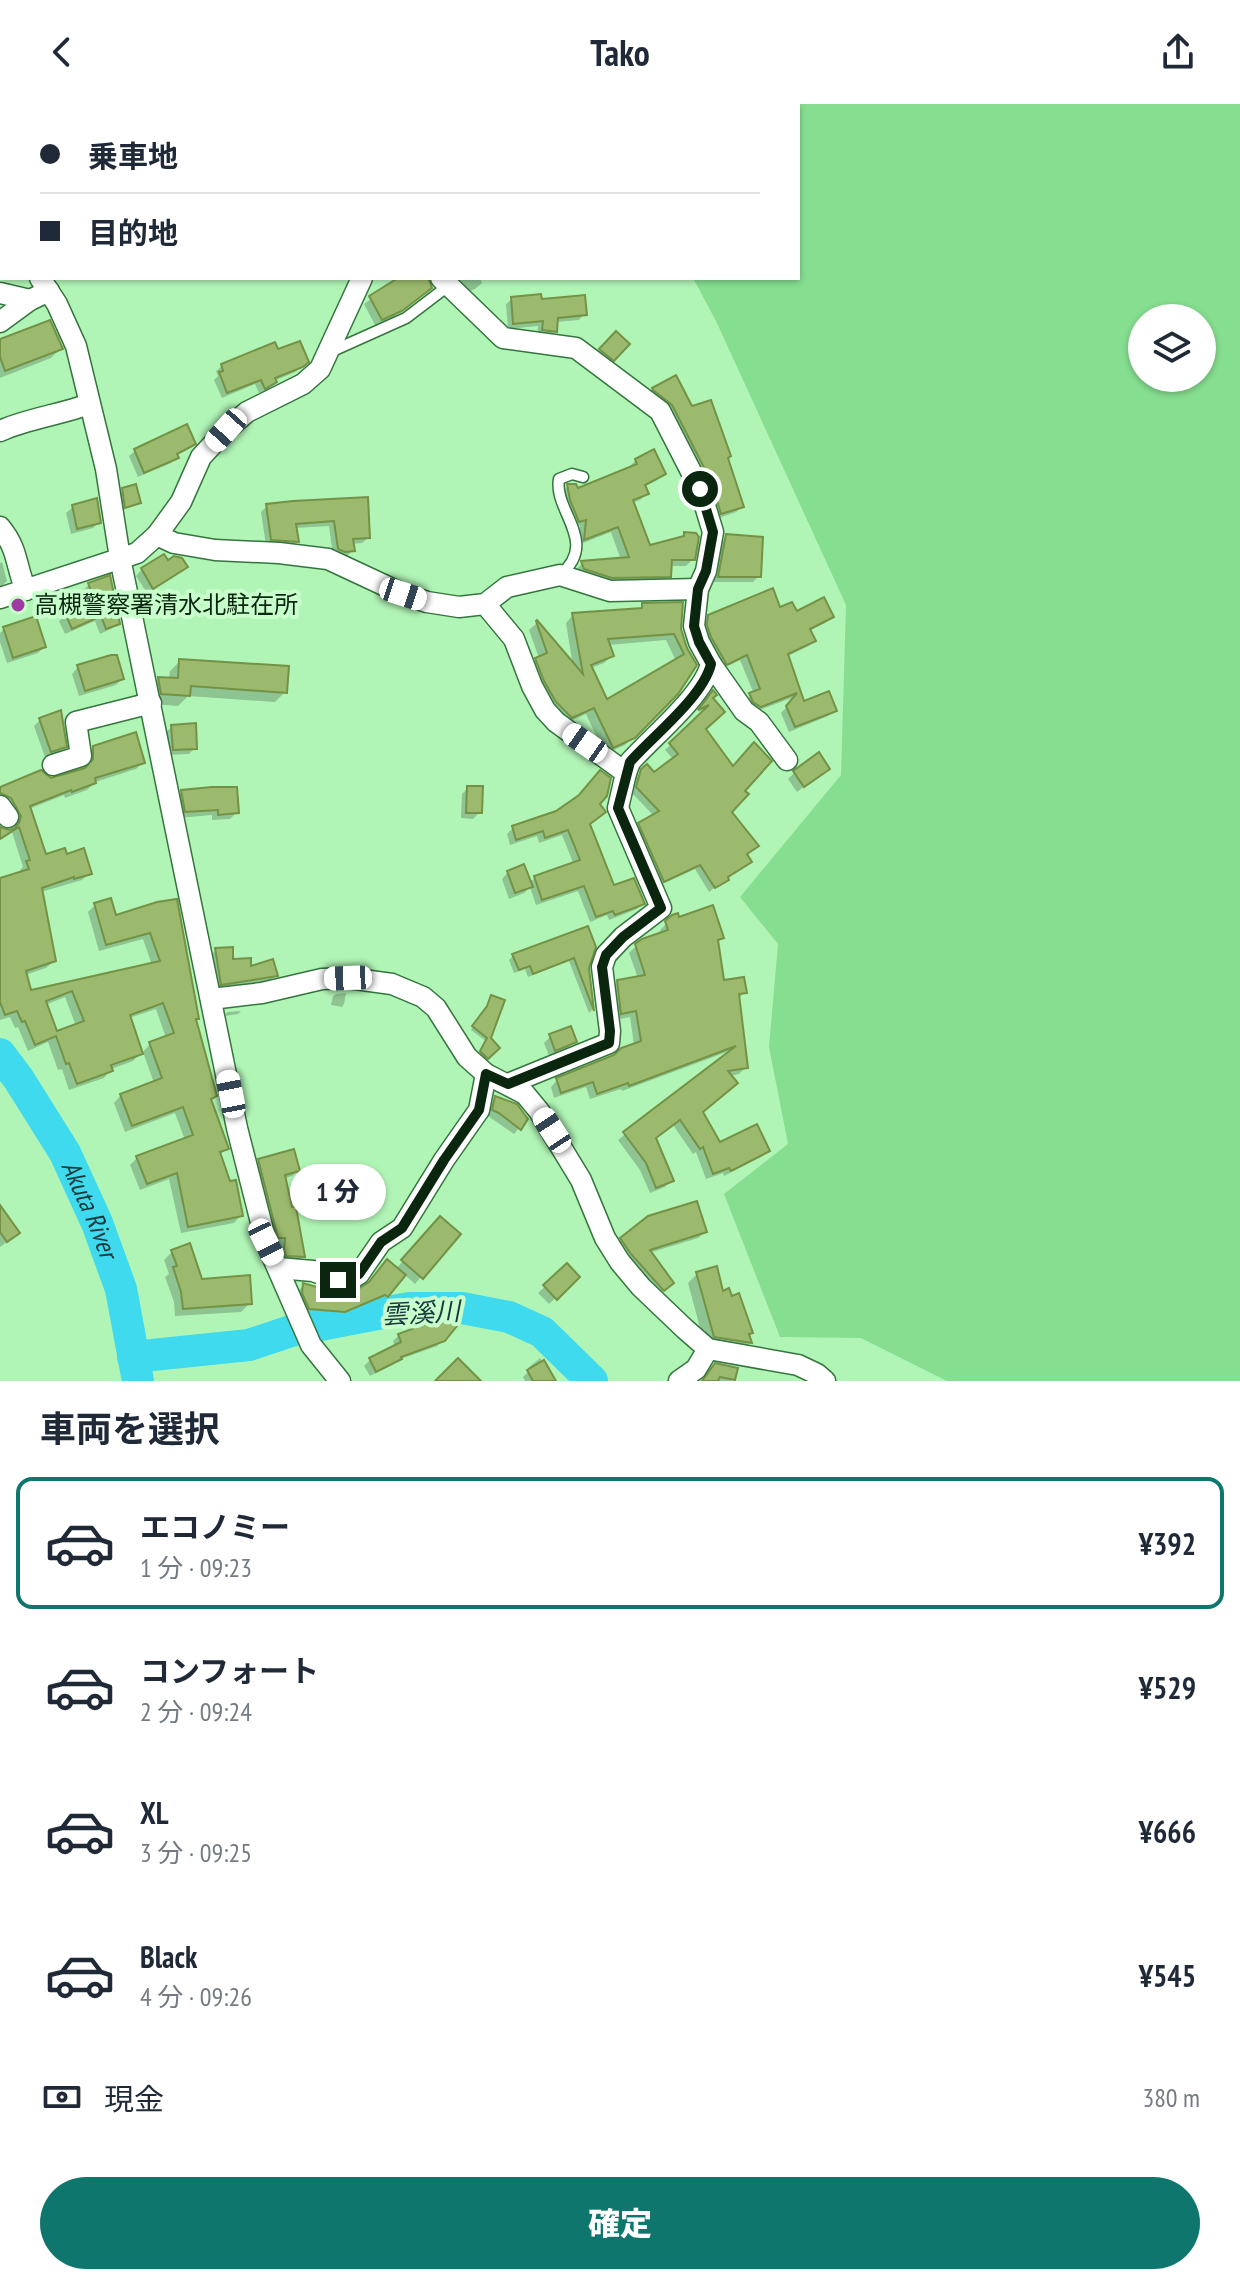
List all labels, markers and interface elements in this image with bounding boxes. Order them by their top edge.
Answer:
text: Tako [590,29,650,76]
icon: back [40,30,84,74]
icon: share [1156,30,1200,74]
text: 乗車地 [88,136,178,175]
text: 目的地 [88,213,178,252]
map controls [1128,304,1216,392]
button: layers [1128,304,1216,392]
car [201,404,251,456]
route start [682,471,718,507]
car [376,575,430,613]
place label: 高槻警察署清水北駐在所 [34,589,298,620]
marker: 高槻警察署清水北駐在所 [9,596,27,614]
car [558,719,612,767]
car [324,965,372,991]
car [215,1068,247,1120]
car [529,1103,575,1157]
water label: Akuta River [55,1155,127,1266]
callout: 1 分 [290,1164,386,1220]
text: 1 分 [316,1175,360,1208]
car [245,1215,287,1269]
route end [320,1262,356,1298]
water label: 雲溪川 [381,1294,464,1331]
text: 車両を選択 [40,1405,220,1452]
icon: car [44,1507,116,1579]
text: エコノミー [140,1507,290,1546]
text: ¥392 [1139,1524,1196,1563]
text: 1 分 · 09:23 [140,1551,252,1584]
icon: car [44,1651,116,1723]
text: コンフォート [140,1651,319,1690]
text: ¥529 [1139,1668,1196,1707]
text: 2 分 · 09:24 [140,1695,252,1728]
text: XL [140,1793,169,1832]
icon: car [44,1795,116,1867]
text: ¥666 [1139,1812,1196,1851]
text: 3 分 · 09:25 [140,1836,252,1869]
text: Black [140,1937,197,1976]
icon: car [44,1939,116,2011]
text: ¥545 [1139,1956,1196,1995]
text: 4 分 · 09:26 [140,1980,252,2013]
icon: cash [40,2075,84,2119]
text: 現金 [104,2079,164,2118]
text: 380 m [1142,2081,1200,2114]
button: 確定 [40,2177,1200,2269]

